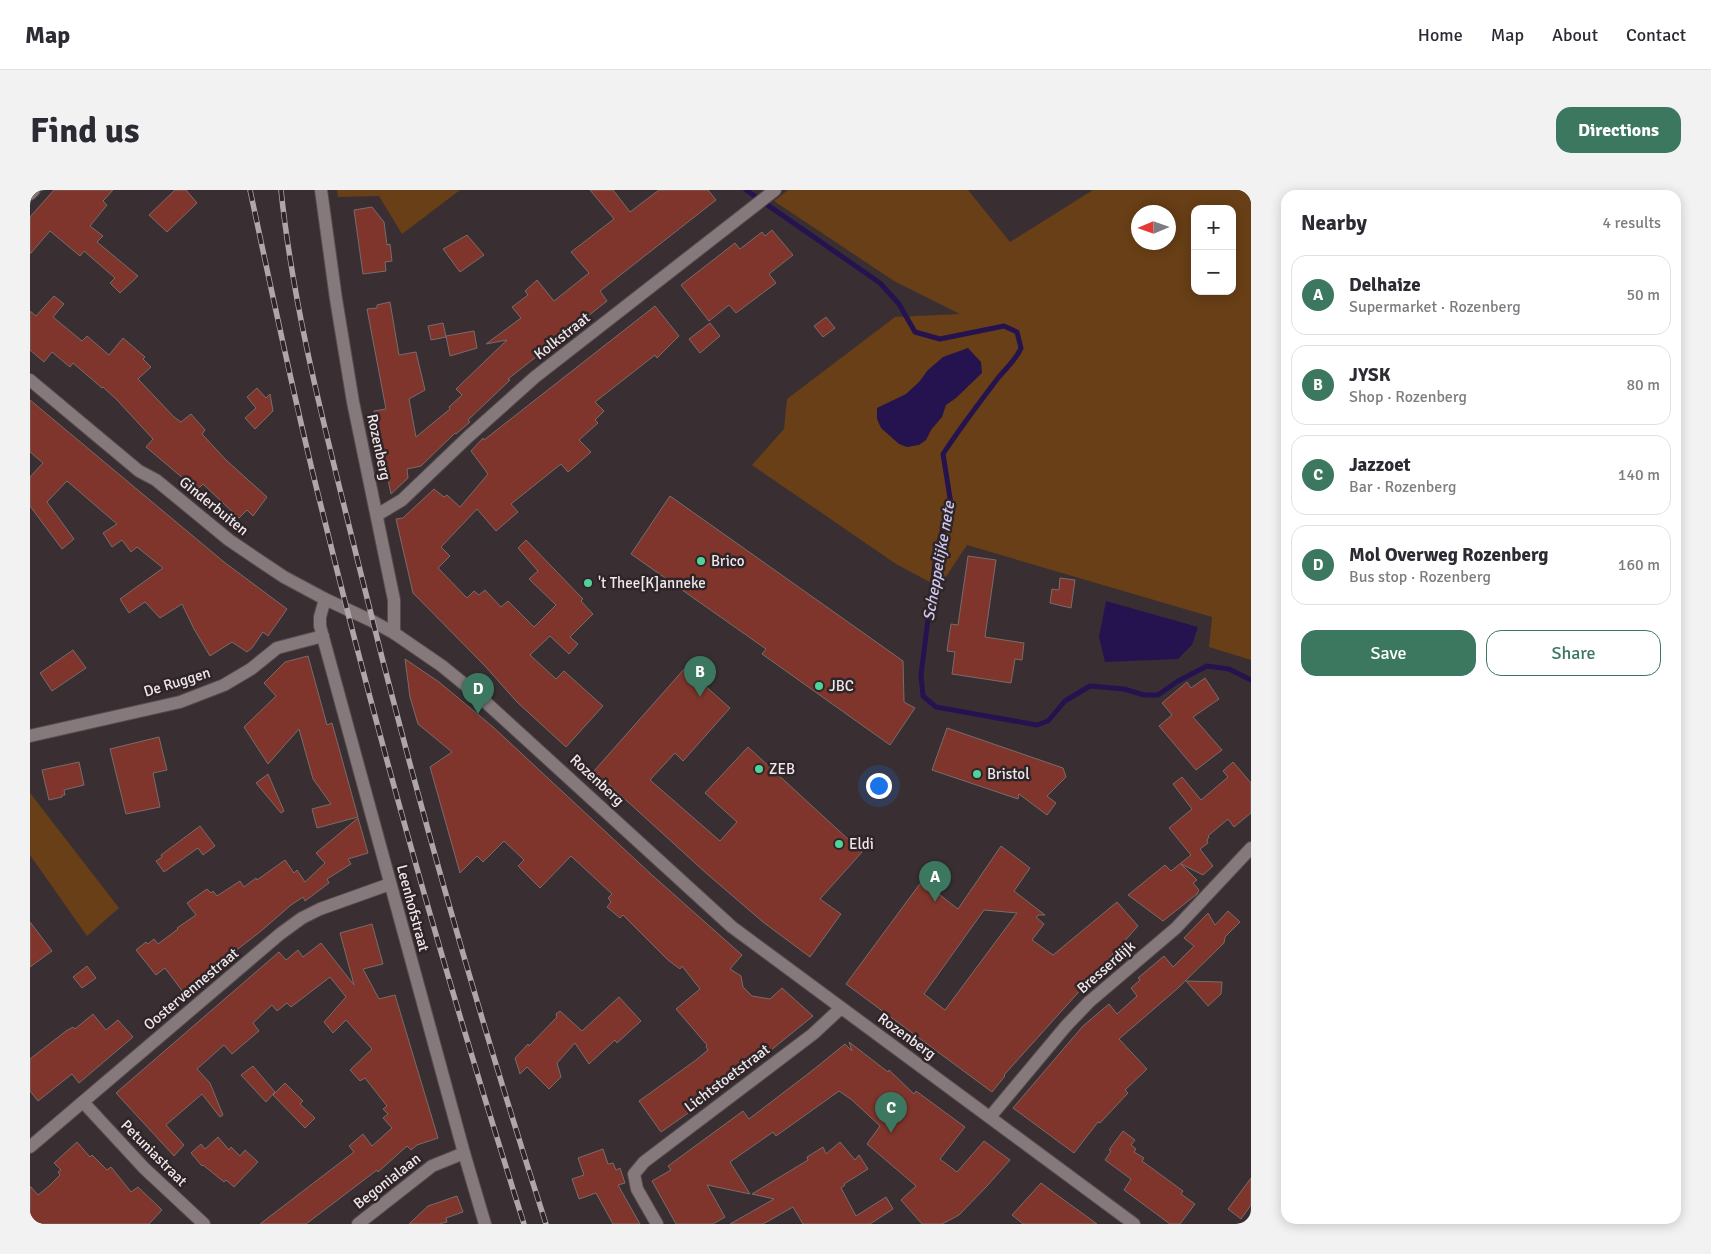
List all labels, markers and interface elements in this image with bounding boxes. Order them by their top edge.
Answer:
text: Map [25,20,70,50]
text: Home [1418,24,1463,46]
text: Map [1491,24,1524,46]
text: About [1552,24,1598,46]
text: Contact [1626,24,1686,46]
button: Directions [1556,107,1681,153]
text: Find us [30,109,140,152]
north arrow [1131,205,1176,250]
map controls [1191,205,1236,295]
button: + [1191,205,1236,250]
text: Nearby [1301,210,1367,236]
text: 4 results [1602,213,1661,233]
button: − [1191,250,1236,295]
text: Delhaize [1349,273,1421,297]
text: A [1313,285,1323,305]
text: 50 m [1626,285,1660,305]
text: Supermarket · Rozenberg [1349,297,1521,317]
street label: Kolkstraat [530,309,594,363]
text: JYSK [1349,363,1390,387]
text: B [1313,375,1323,395]
text: 80 m [1626,375,1660,395]
text: Shop · Rozenberg [1349,387,1467,407]
street label: Rozenberg [363,412,395,482]
text: Jazzoet [1349,453,1411,477]
text: C [1313,465,1323,485]
text: 140 m [1618,465,1660,485]
street label: Ginderbuiten [176,473,252,539]
text: Bar · Rozenberg [1349,477,1456,497]
water label: Scheppelijke nete [919,499,960,622]
text: Mol Overweg Rozenberg [1349,543,1548,567]
place label: Brico [711,552,745,570]
marker: Brico [695,555,707,567]
text: D [1313,555,1323,575]
text: 160 m [1618,555,1660,575]
text: Bus stop · Rozenberg [1349,567,1491,587]
place label: 't Thee[K]anneke [598,574,706,592]
marker: 't Thee[K]anneke [582,577,594,589]
button: Save [1301,630,1476,676]
button: Share [1486,630,1661,676]
pin: B [684,656,716,697]
street label: De Ruggen [141,663,213,701]
pin: D [462,673,494,714]
place label: JBC [829,677,854,695]
marker: JBC [813,680,825,692]
street label: Rozenberg [566,750,628,810]
place label: ZEB [769,760,795,778]
marker: ZEB [753,763,765,775]
place label: Bristol [987,765,1030,783]
marker: Bristol [971,768,983,780]
your location [866,773,892,799]
place label: Eldi [849,835,874,853]
marker: Eldi [833,838,845,850]
pin: A [919,861,951,902]
street label: Leenhofstraat [393,863,433,953]
street label: Bresserdijk [1073,937,1139,997]
street label: Oostervennestraat [140,944,242,1034]
street label: Rozenberg [875,1009,940,1063]
street label: Lichtstoetstraat [681,1040,773,1116]
pin: C [875,1092,907,1133]
street label: Petuniastraat [117,1116,191,1190]
street label: Begonialaan [350,1149,424,1213]

